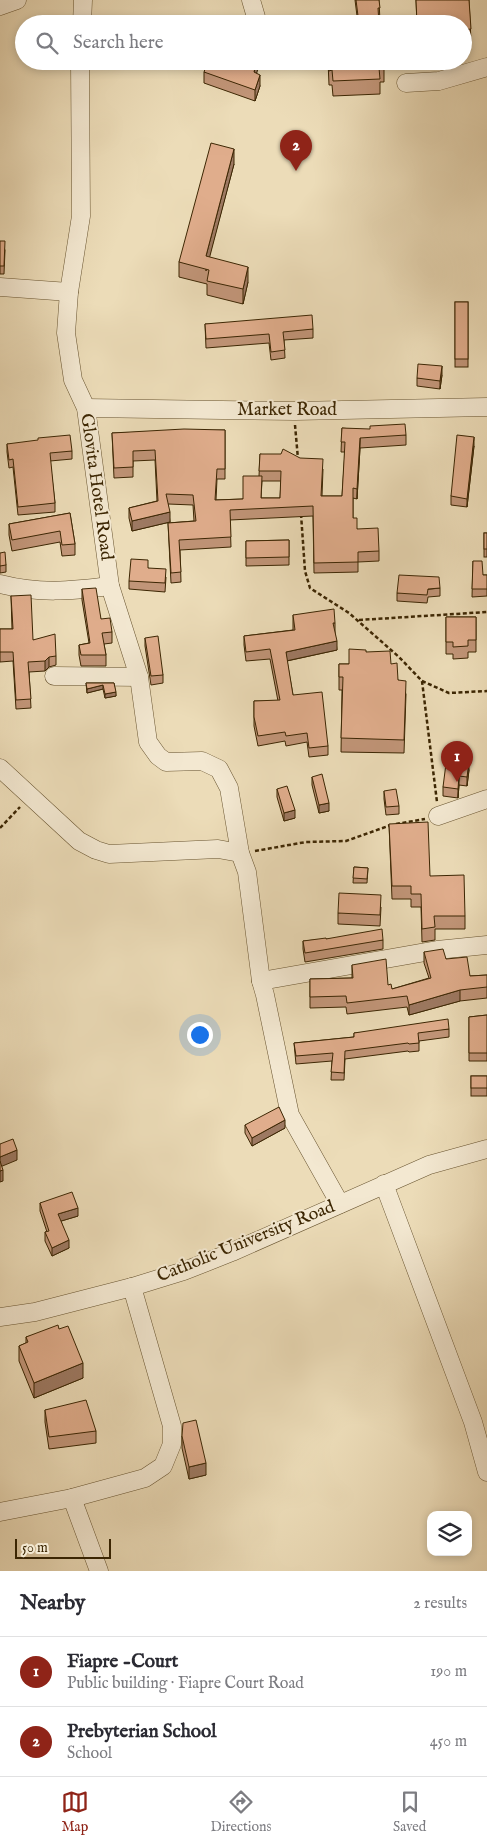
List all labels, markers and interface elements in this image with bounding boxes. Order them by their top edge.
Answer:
search box [15,15,472,70]
icon: search [33,29,61,57]
text: Search here [73,31,164,55]
pin: 2 [280,130,312,171]
street label: Market Road [237,399,337,422]
street label: Glovita Hotel Road [74,412,118,562]
pin: 1 [441,741,473,782]
your location [187,1022,213,1048]
street label: Catholic University Road [154,1196,339,1288]
map controls [427,1511,472,1556]
button: layers [427,1511,472,1556]
scale bar [15,1536,111,1559]
text: 50 m [22,1539,48,1557]
text: Nearby [20,1590,85,1617]
text: 2 results [413,1594,467,1614]
text: Fiapre -Court [67,1650,178,1674]
text: 1 [33,1662,39,1682]
text: 190 m [430,1662,467,1682]
text: Public building · Fiapre Court Road [67,1674,304,1694]
text: Prebyterian School [67,1720,216,1744]
text: 2 [32,1732,40,1752]
text: 450 m [430,1732,467,1752]
text: School [67,1744,112,1764]
tab: Map [61,1788,89,1836]
tab: Directions [210,1788,271,1836]
tab: Saved [393,1788,426,1836]

